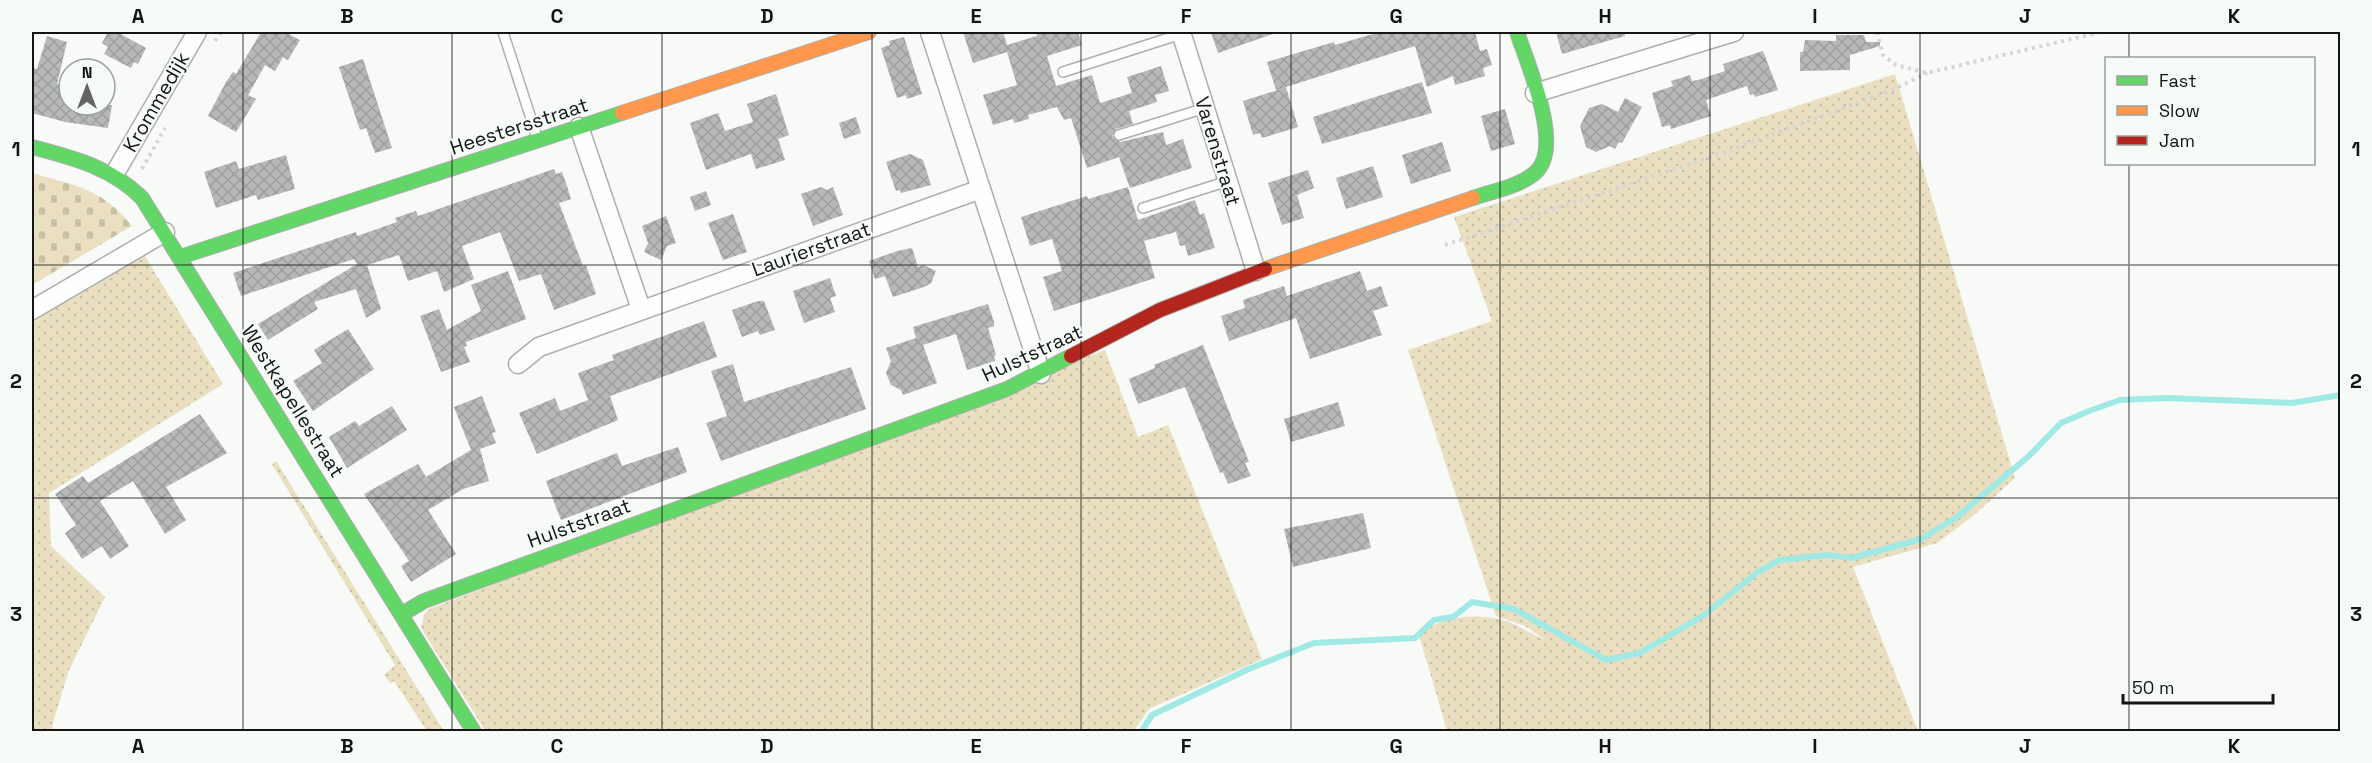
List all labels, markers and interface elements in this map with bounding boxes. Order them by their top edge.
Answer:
text: A [132,3,145,29]
text: B [340,3,354,29]
text: C [551,3,564,29]
text: D [760,3,774,29]
text: E [970,3,982,29]
text: F [1181,3,1192,29]
text: G [1389,3,1403,29]
text: H [1598,3,1612,29]
text: I [1812,3,1818,29]
text: J [2019,3,2031,29]
text: K [2228,3,2241,29]
street label: Krommedijk [117,47,195,157]
north arrow [57,57,117,117]
legend [2105,57,2315,165]
text: N [82,62,92,83]
text: Fast [2159,69,2196,92]
street label: Heestersstraat [447,91,591,161]
street label: Varenstraat [1189,93,1247,209]
text: Slow [2159,99,2200,122]
text: Jam [2159,129,2195,152]
text: 1 [11,136,21,162]
text: 1 [2351,136,2361,162]
street label: Laurierstraat [748,216,874,282]
street label: Hulststraat [978,318,1086,388]
street label: Westkapellestraat [236,320,350,482]
text: 2 [10,368,22,394]
text: 2 [2350,368,2362,394]
street label: Hulststraat [524,492,634,554]
text: 3 [10,601,22,627]
text: 3 [2350,601,2362,627]
scale bar [2123,667,2273,705]
text: 50 m [2132,676,2174,699]
text: A [132,733,145,759]
text: B [340,733,354,759]
text: C [551,733,564,759]
text: D [760,733,774,759]
text: E [970,733,982,759]
text: F [1181,733,1192,759]
text: G [1389,733,1403,759]
text: H [1598,733,1612,759]
text: I [1812,733,1818,759]
text: J [2019,733,2031,759]
text: K [2228,733,2241,759]

